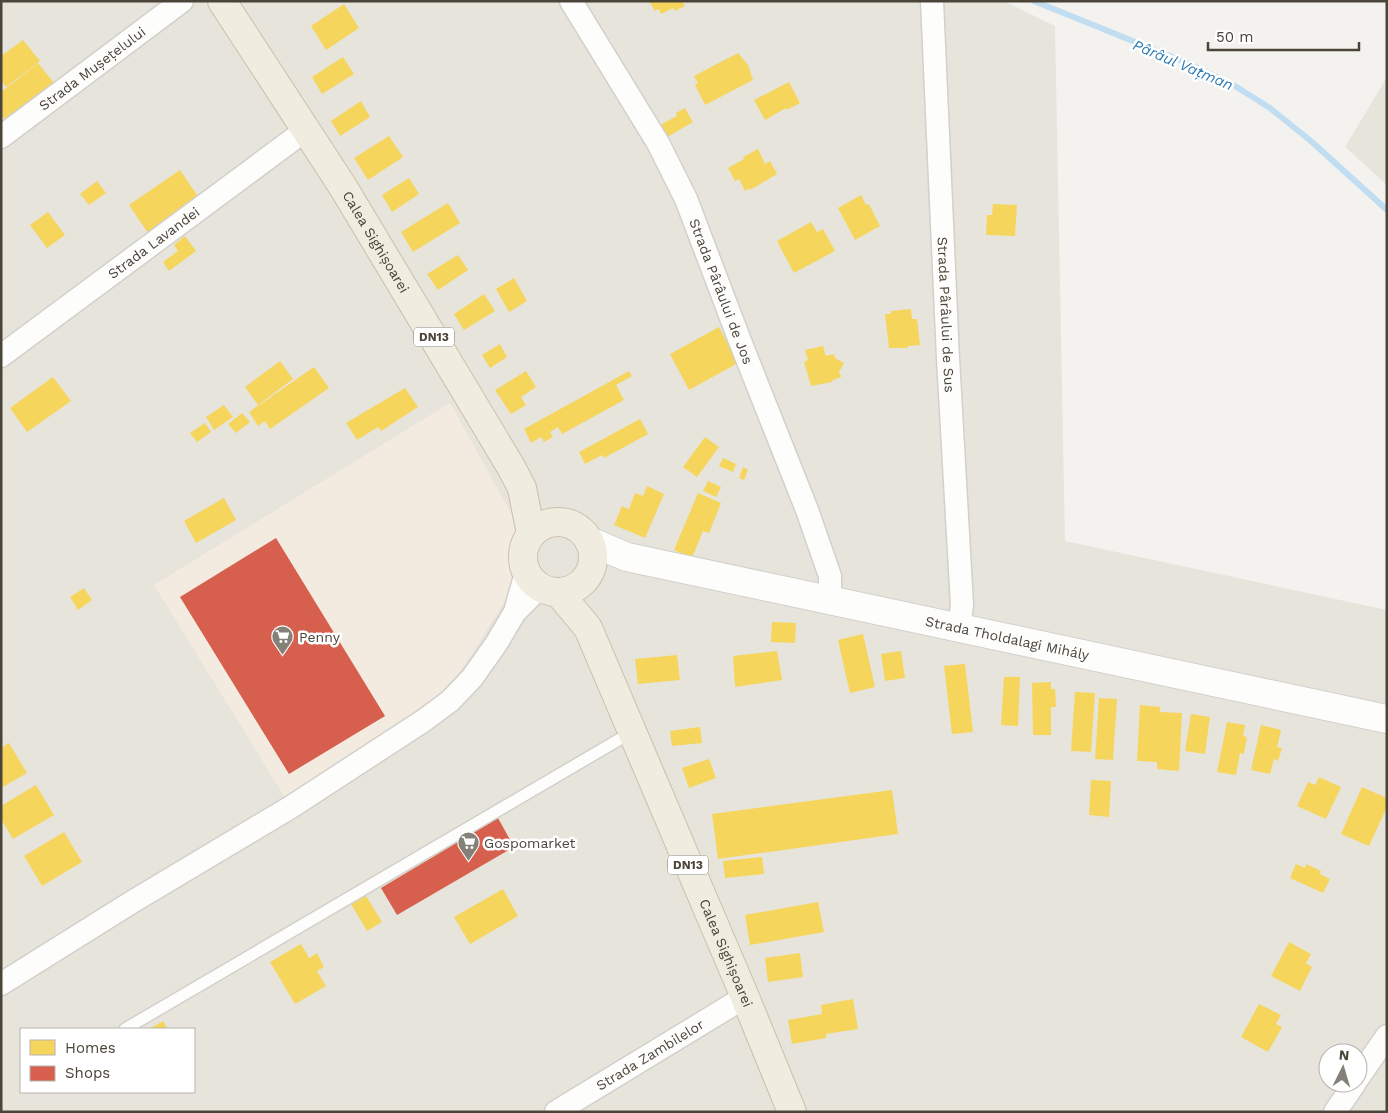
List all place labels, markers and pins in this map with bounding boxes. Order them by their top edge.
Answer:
supermarket icon: Penny [271,625,295,656]
place label: Penny [299,629,341,645]
supermarket icon: Gospomarket [456,831,480,862]
place label: Gospomarket [484,835,576,851]

